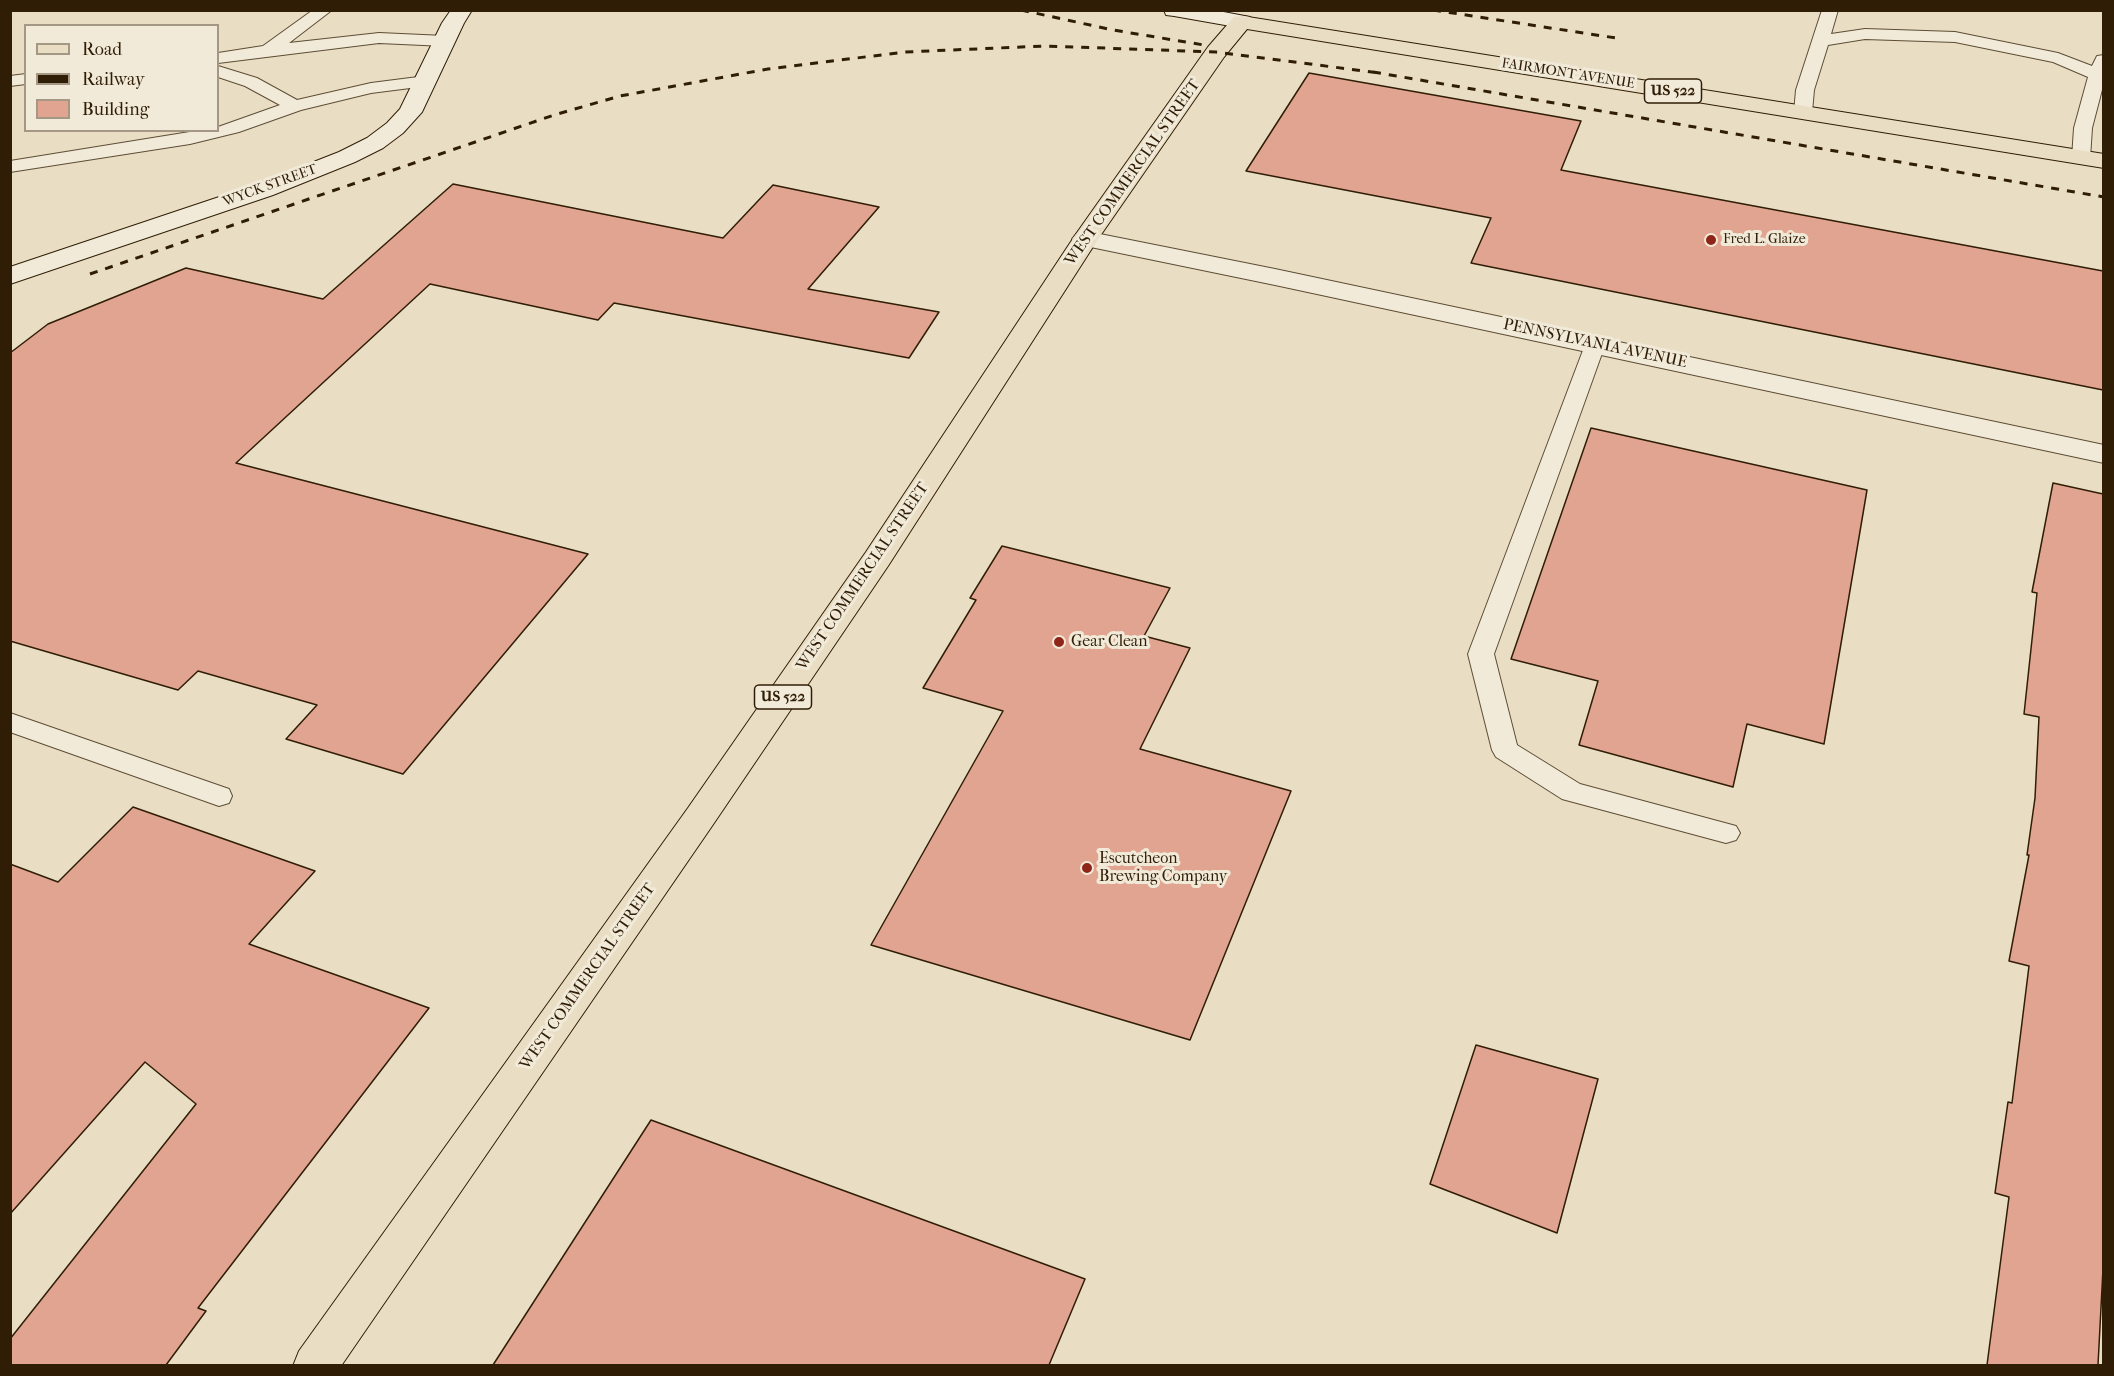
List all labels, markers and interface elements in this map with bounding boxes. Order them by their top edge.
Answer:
legend [24,24,219,132]
text: Road [82,39,122,60]
street label: FAIRMONT AVENUE [1500,55,1636,93]
text: Railway [82,69,145,90]
street label: WEST COMMERCIAL STREET [1061,76,1205,270]
road number: US 522 [1644,79,1702,103]
text: Building [82,99,149,120]
street label: WYCK STREET [221,161,319,211]
place label: Fred L. Glaize [1723,232,1806,248]
marker: Fred L. Glaize [1704,233,1718,247]
street label: PENNSYLVANIA AVENUE [1501,315,1689,373]
street label: WEST COMMERCIAL STREET [793,479,933,675]
place label: Gear Clean [1071,632,1148,652]
marker: Gear Clean [1052,635,1066,649]
road number: US 522 [754,685,812,709]
place label: Escutcheon Brewing Company [1099,849,1227,887]
marker: Escutcheon Brewing Company [1080,861,1094,875]
street label: WEST COMMERCIAL STREET [516,880,660,1074]

